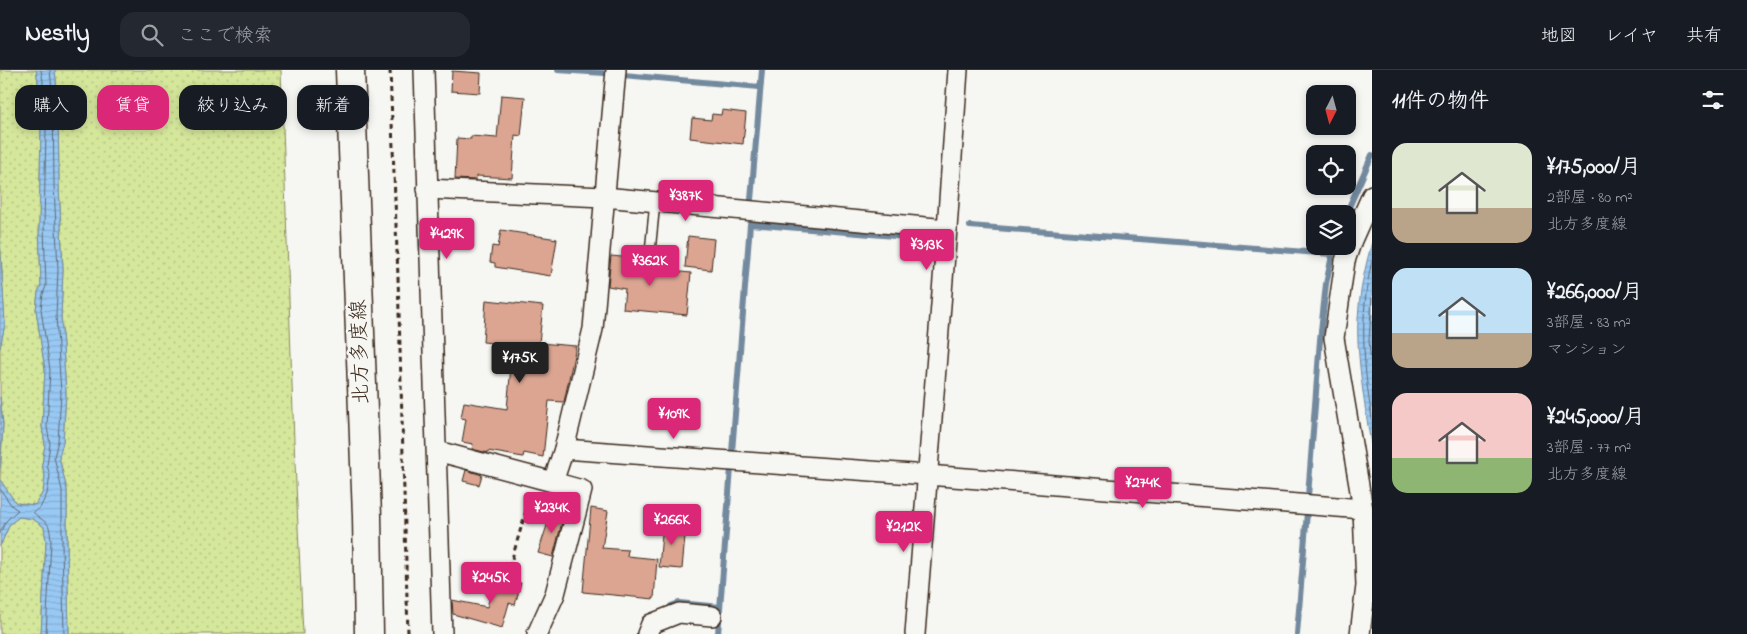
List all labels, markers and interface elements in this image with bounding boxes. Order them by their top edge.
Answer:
search box [120,12,470,57]
text: Nestly [25,17,90,52]
icon: search [138,21,166,49]
text: ここで検索 [178,23,273,50]
text: 地図 [1541,24,1577,50]
text: レイヤ [1605,24,1658,50]
text: 共有 [1686,24,1722,50]
chip: 購入 [15,85,87,130]
chip: 賃貸 [97,85,169,130]
chip: 絞り込み [179,85,287,130]
chip: 新着 [297,85,369,130]
north arrow [1306,85,1356,135]
map controls [1306,85,1356,255]
icon: filters [1699,86,1727,114]
text: 11件の物件 [1392,87,1489,117]
button: locate [1306,145,1356,195]
text: ¥175,000/月 [1547,153,1641,183]
icon: home [1432,163,1492,223]
pin: ¥387K [651,180,721,222]
text: ¥387K [669,184,703,208]
text: 2部屋 · 80 m² [1547,186,1632,210]
button: layers [1306,205,1356,255]
text: 北方多度線 [1547,213,1627,237]
pin: ¥429K [412,218,482,260]
text: ¥429K [430,222,464,246]
pin: ¥313K [892,228,962,271]
text: ¥313K [911,233,943,257]
pin: ¥362K [615,244,685,287]
text: ¥362K [632,249,668,273]
text: ¥266,000/月 [1547,278,1642,308]
icon: home [1432,288,1492,348]
street label: 北方多度線 [344,299,378,405]
text: 3部屋 · 83 m² [1547,311,1631,335]
text: マンション [1547,338,1626,362]
pin: ¥175K [485,342,555,384]
text: ¥175K [503,346,537,370]
pin: ¥109K [639,398,709,440]
text: ¥109K [659,402,689,426]
text: ¥245,000/月 [1547,403,1645,433]
icon: home [1432,413,1492,473]
text: 3部屋 · 77 m² [1547,436,1631,460]
text: 北方多度線 [1547,463,1627,487]
pin: ¥274K [1108,466,1178,509]
text: ¥274K [1125,471,1161,495]
pin: ¥234K [517,492,587,534]
text: ¥234K [534,496,570,520]
pin: ¥266K [637,504,707,546]
text: ¥266K [654,508,690,532]
pin: ¥212K [869,510,939,553]
text: ¥212K [887,515,922,539]
pin: ¥245K [456,562,526,604]
text: ¥245K [472,566,510,590]

